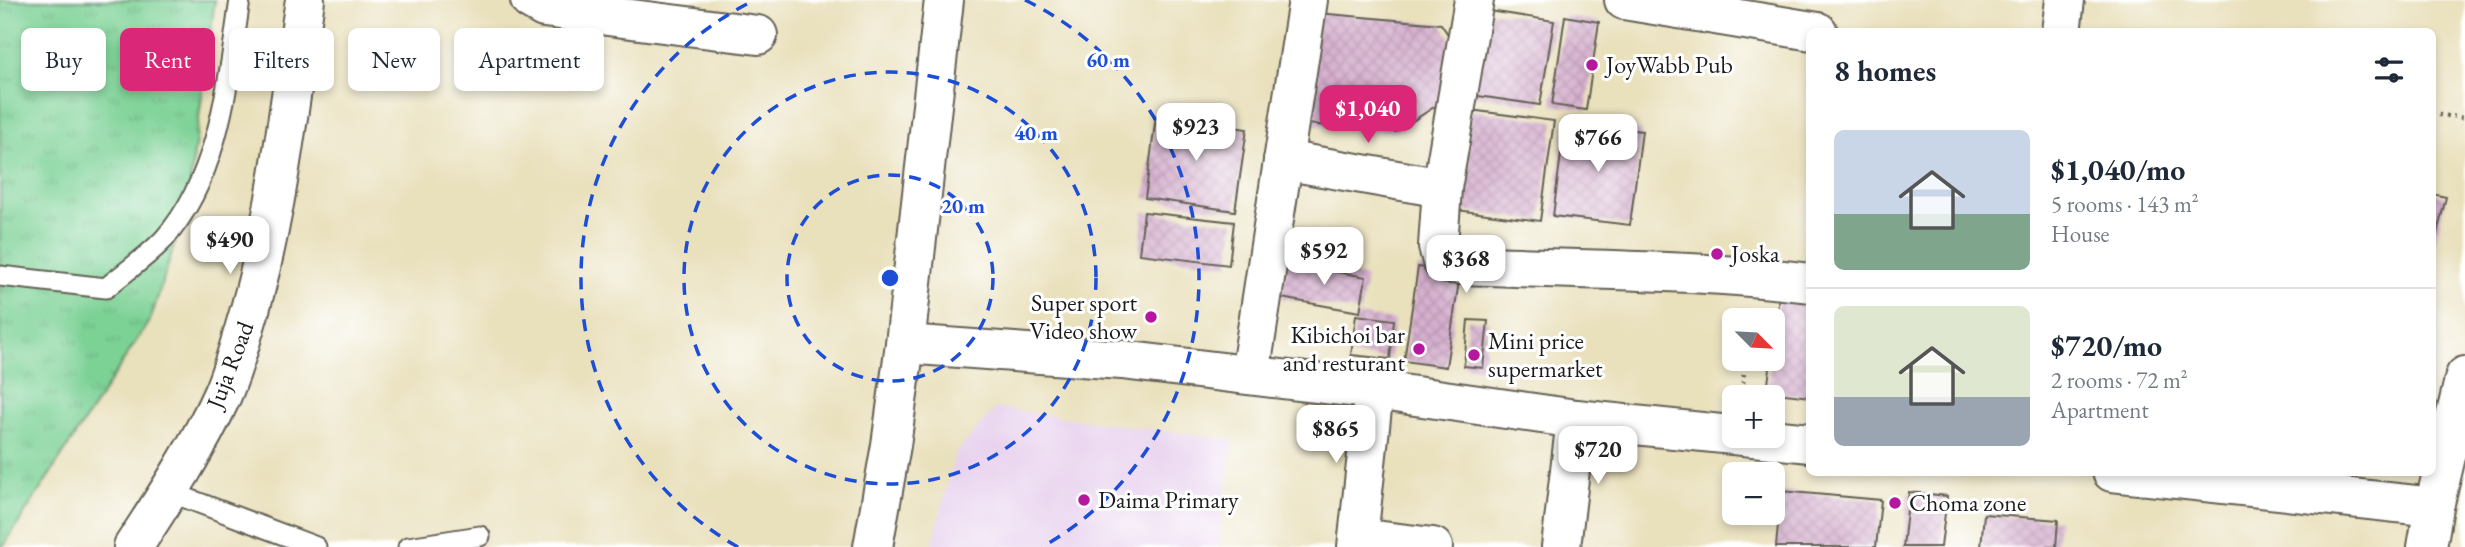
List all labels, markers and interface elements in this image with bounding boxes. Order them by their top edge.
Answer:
chip: Buy [21,28,106,91]
chip: Rent [120,28,215,91]
chip: Filters [229,28,334,91]
chip: New [348,28,440,91]
chip: Apartment [454,28,604,91]
text: 60 m [1086,46,1130,73]
place label: JoyWabb Pub [1604,49,1733,80]
text: 8 homes [1834,51,1936,90]
icon: filters [2370,51,2408,89]
marker: JoyWabb Pub [1584,57,1600,73]
pin: $1,040 [1311,86,1425,145]
text: $1,040 [1336,93,1400,123]
pin: $923 [1155,104,1237,163]
text: $923 [1172,111,1220,141]
pin: $766 [1557,114,1639,174]
text: 40 m [1014,119,1058,146]
text: $766 [1574,122,1622,152]
text: $1,040/mo [2051,150,2185,189]
icon: home [1890,158,1974,242]
text: 5 rooms · 143 m² [2051,189,2199,219]
text: 20 m [941,192,985,219]
pin: $490 [189,216,271,276]
text: House [2051,219,2110,249]
text: $490 [206,224,254,254]
pin: $592 [1283,228,1365,287]
text: $592 [1300,235,1348,265]
pin: $368 [1425,236,1507,295]
place label: Joska [1729,238,1780,269]
text: $368 [1442,243,1490,273]
marker: Joska [1709,246,1725,262]
centre of rings [878,266,902,290]
place label: Super sport Video show [1029,287,1138,346]
north arrow [1722,308,1785,371]
map controls [1722,308,1785,525]
marker: Super sport Video show [1143,309,1159,325]
street label: Juja Road [198,316,261,415]
place label: Kibichoi bar and resturant [1283,319,1405,378]
place label: Mini price supermarket [1488,325,1603,384]
text: $720/mo [2051,326,2162,365]
icon: home [1890,334,1974,418]
marker: Kibichoi bar and resturant [1411,341,1427,357]
marker: Mini price supermarket [1466,347,1482,363]
text: 2 rooms · 72 m² [2051,365,2188,395]
button: + [1722,385,1785,448]
text: Apartment [2051,395,2149,425]
pin: $865 [1295,406,1377,465]
text: $865 [1312,413,1360,443]
pin: $720 [1557,426,1639,486]
text: $720 [1574,434,1622,464]
button: − [1722,462,1785,525]
place label: Daima Primary [1098,484,1239,515]
place label: Choma zone [1909,487,2026,518]
marker: Daima Primary [1076,492,1092,508]
marker: Choma zone [1887,495,1903,511]

